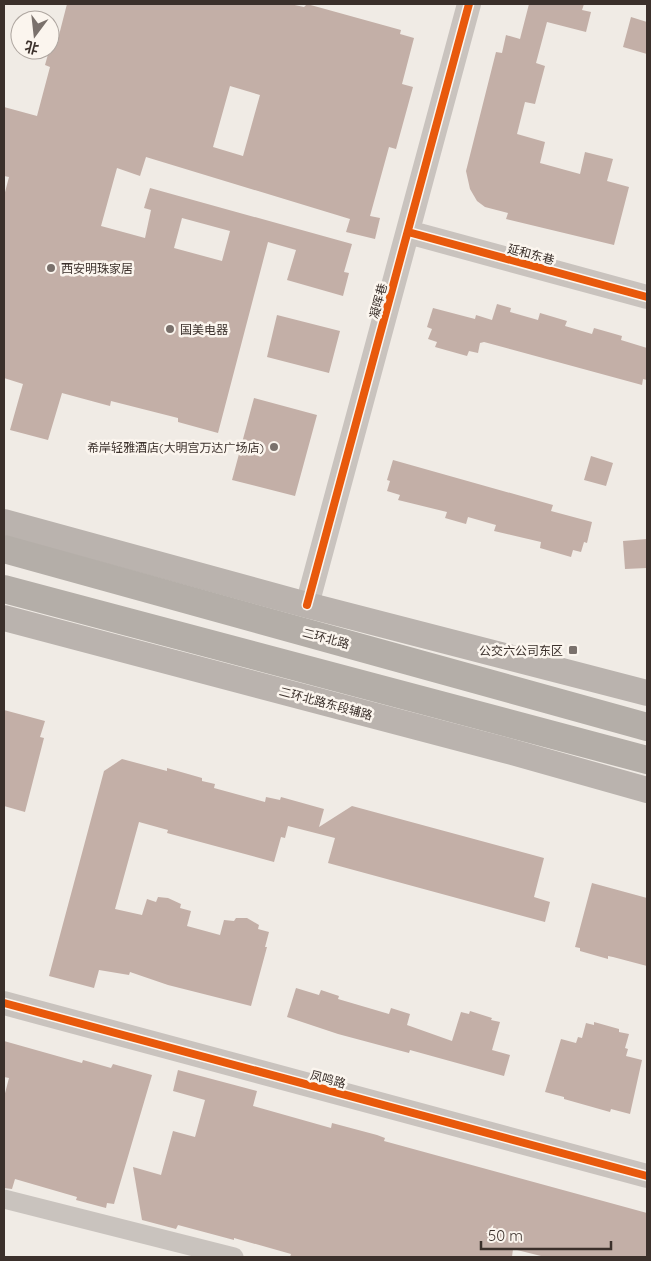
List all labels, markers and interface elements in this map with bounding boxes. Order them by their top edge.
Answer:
north arrow [10,10,60,60]
text: 北 [23,37,41,58]
street label: 延和东巷 [506,241,556,267]
place label: 西安明珠家居 [61,261,133,276]
marker: 西安明珠家居 [45,262,57,274]
street label: 凝晖巷 [366,282,390,320]
place label: 国美电器 [180,322,228,337]
marker: 国美电器 [164,323,176,335]
place label: 希岸轻雅酒店(大明宫万达广场店) [87,440,264,455]
marker: 希岸轻雅酒店(大明宫万达广场店) [268,441,280,453]
street label: 二环北路 [301,625,351,651]
place label: 公交六公司东区 [479,643,563,658]
marker: 公交六公司东区 [567,644,579,656]
street label: 二环北路东段辅路 [278,683,374,723]
street label: 凤鸣路 [309,1067,347,1091]
scale bar [481,1218,611,1250]
text: 50 m [488,1226,523,1245]

